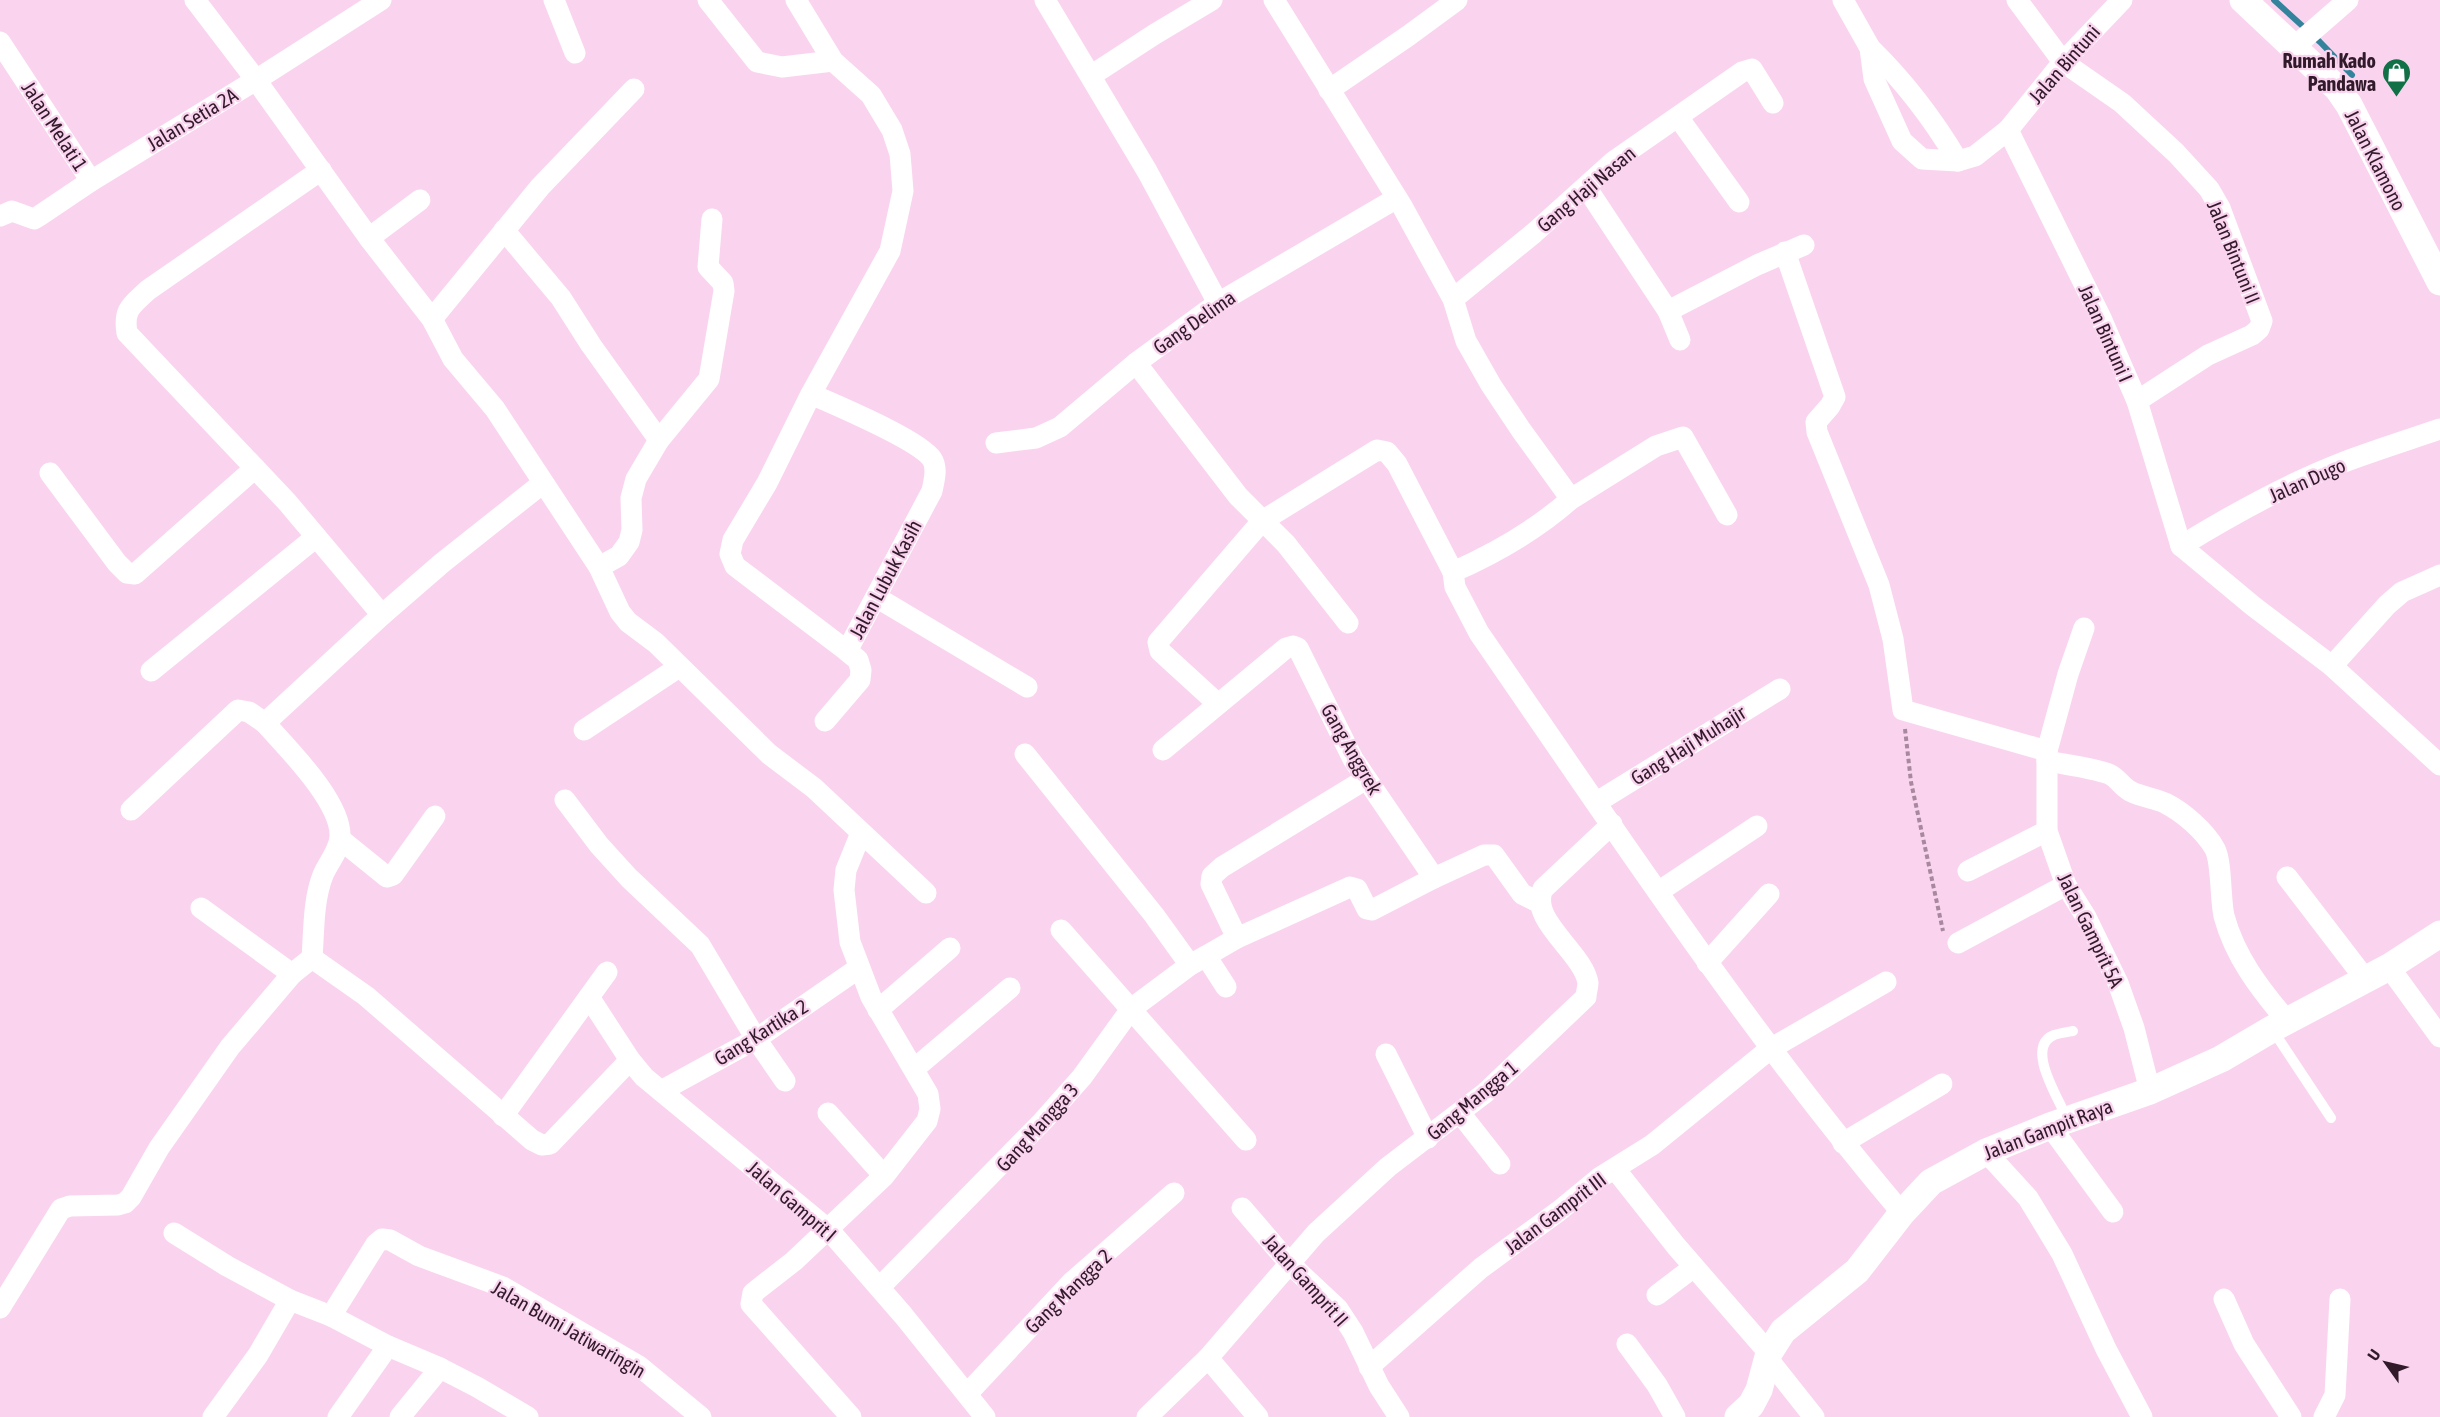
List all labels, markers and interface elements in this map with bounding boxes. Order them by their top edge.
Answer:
street label: Jalan Bintuni [2024,20,2104,108]
place label: Rumah Kado Pandawa [2283,49,2376,95]
shop icon: Rumah Kado Pandawa [2381,56,2413,98]
street label: Jalan Melati 1 [17,77,93,175]
street label: Jalan Setia 2A [142,83,242,155]
street label: Jalan Klamono [2341,106,2411,214]
street label: Gang Haji Nasan [1532,141,1640,237]
street label: Jalan Bintuni II [2203,197,2265,307]
street label: Jalan Bintuni I [2074,281,2138,385]
street label: Gang Delima [1149,285,1239,359]
street label: Jalan Dugo [2265,453,2349,507]
street label: Jalan Lubuk Kasih [844,516,926,642]
street label: Gang Anggrek [1317,700,1387,799]
street label: Gang Haji Muhajir [1626,700,1751,789]
street label: Jalan Gamprit 5A [2053,869,2129,991]
street label: Gang Kartika 2 [710,994,812,1070]
street label: Gang Mangga 1 [1422,1055,1522,1145]
street label: Gang Mangga 3 [991,1078,1083,1176]
street label: Jalan Gampit Raya [1980,1094,2116,1164]
street label: Jalan Gamprit I [743,1156,841,1246]
street label: Jalan Gamprit III [1500,1167,1610,1259]
street label: Jalan Gamprit II [1259,1229,1353,1331]
street label: Gang Mangga 2 [1020,1244,1116,1338]
street label: Jalan Bumi Jatiwaringin [488,1276,650,1382]
north arrow [2356,1333,2416,1393]
text: U [2363,1346,2384,1364]

